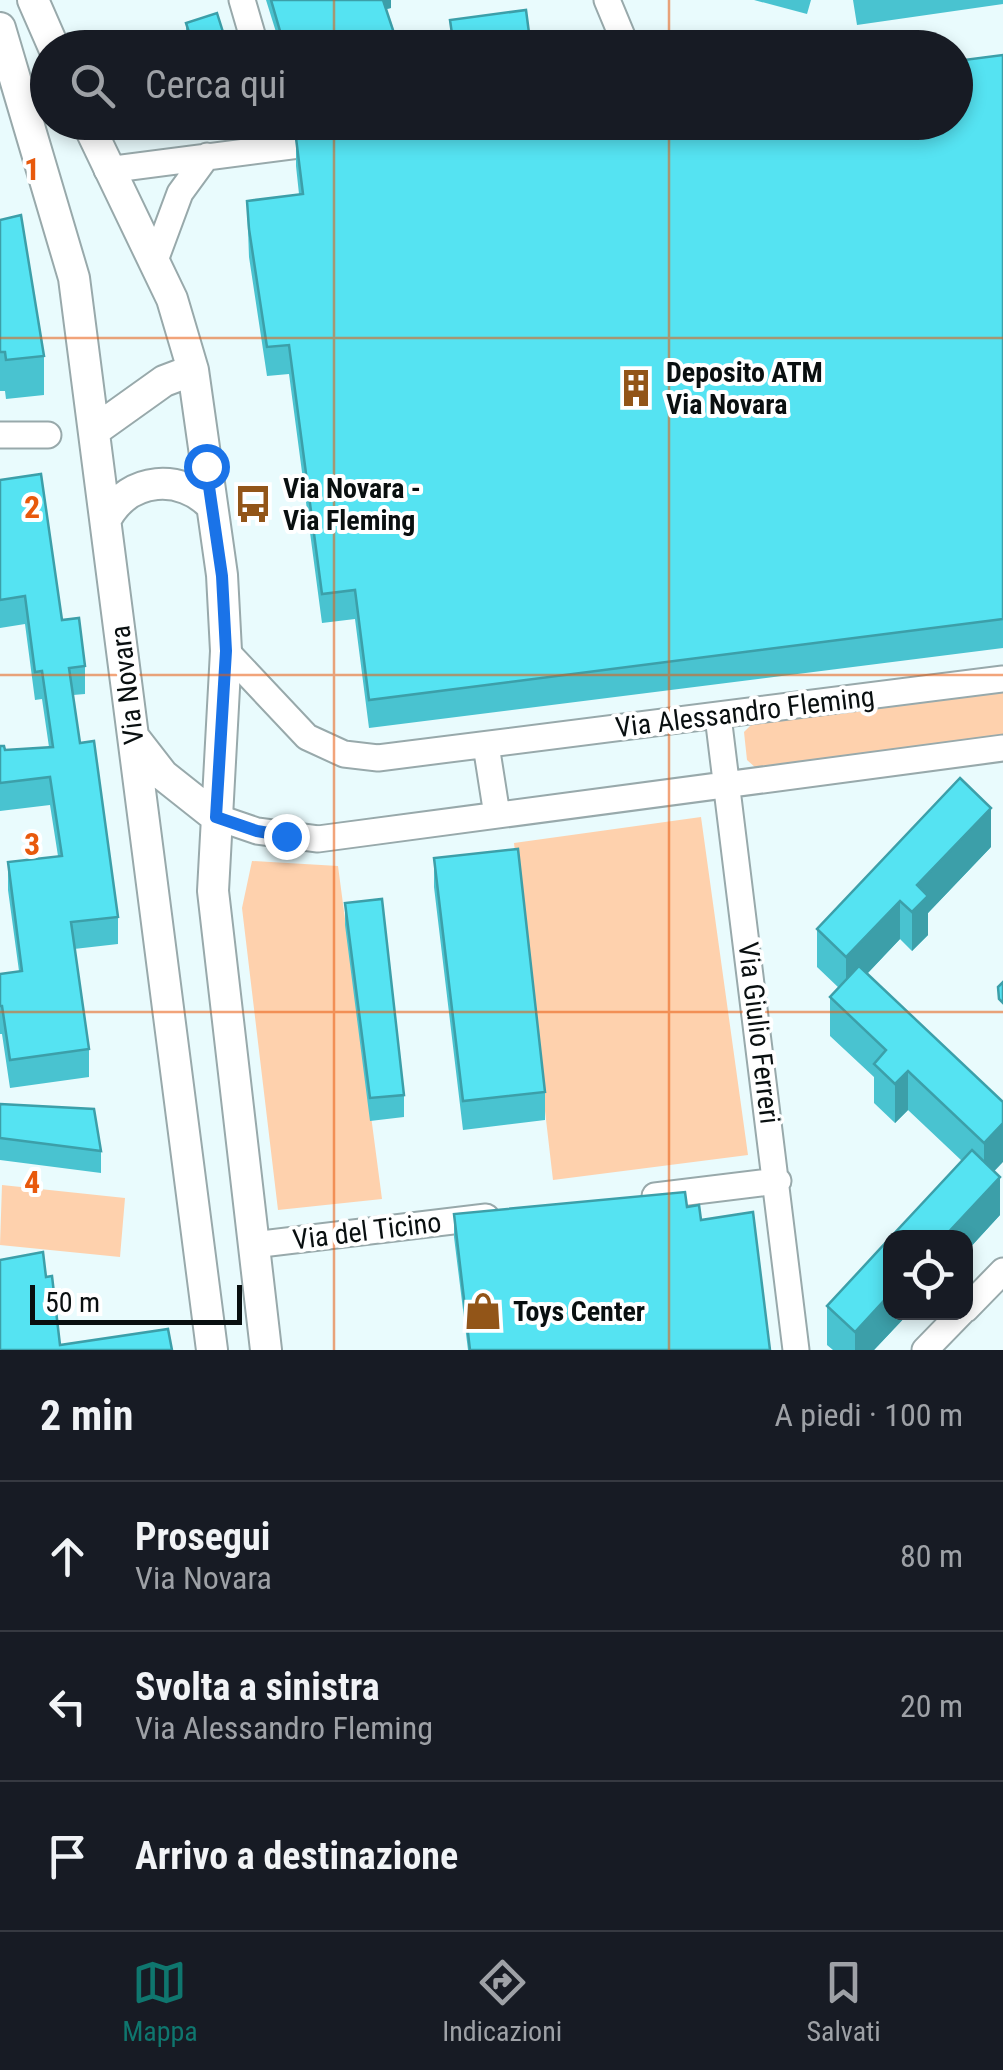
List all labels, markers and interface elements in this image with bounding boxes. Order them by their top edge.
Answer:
search box [30,30,973,140]
icon: search [65,58,120,113]
text: Cerca qui [145,63,286,107]
text: 1 [24,150,40,188]
place label: Deposito ATM Via Novara [666,356,823,421]
building icon: Deposito ATM Via Novara [615,367,657,409]
route start [184,444,230,490]
place label: Via Novara - Via Fleming [283,472,421,537]
bus stop icon: Via Novara - Via Fleming [232,483,274,525]
text: 2 [24,488,40,526]
street label: Via Novara [103,624,151,746]
street label: Via Alessandro Fleming [614,680,876,744]
route end [264,814,310,860]
text: 3 [24,825,40,863]
street label: Via Giulio Ferreri [731,940,787,1126]
text: 4 [24,1163,40,1201]
street label: Via del Ticino [291,1206,443,1256]
map controls [883,1230,973,1320]
button: locate [883,1230,973,1320]
scale bar [30,1280,242,1324]
text: 50 m [45,1286,100,1319]
shop icon: Toys Center [462,1290,504,1332]
place label: Toys Center [513,1295,645,1328]
text: 2 min [40,1391,133,1440]
text: A piedi · 100 m [775,1396,963,1434]
text: Prosegui [135,1515,270,1559]
icon: ahead [40,1529,95,1584]
text: 80 m [900,1537,963,1575]
text: Via Novara [135,1559,272,1597]
text: Svolta a sinistra [135,1665,380,1709]
icon: left [40,1679,95,1734]
text: 20 m [900,1687,963,1725]
text: Via Alessandro Fleming [135,1709,433,1747]
icon: arrive [40,1829,95,1884]
text: Arrivo a destinazione [135,1834,458,1878]
tab: Mappa [122,1955,198,2048]
tab: Indicazioni [442,1955,562,2048]
tab: Salvati [807,1955,881,2048]

